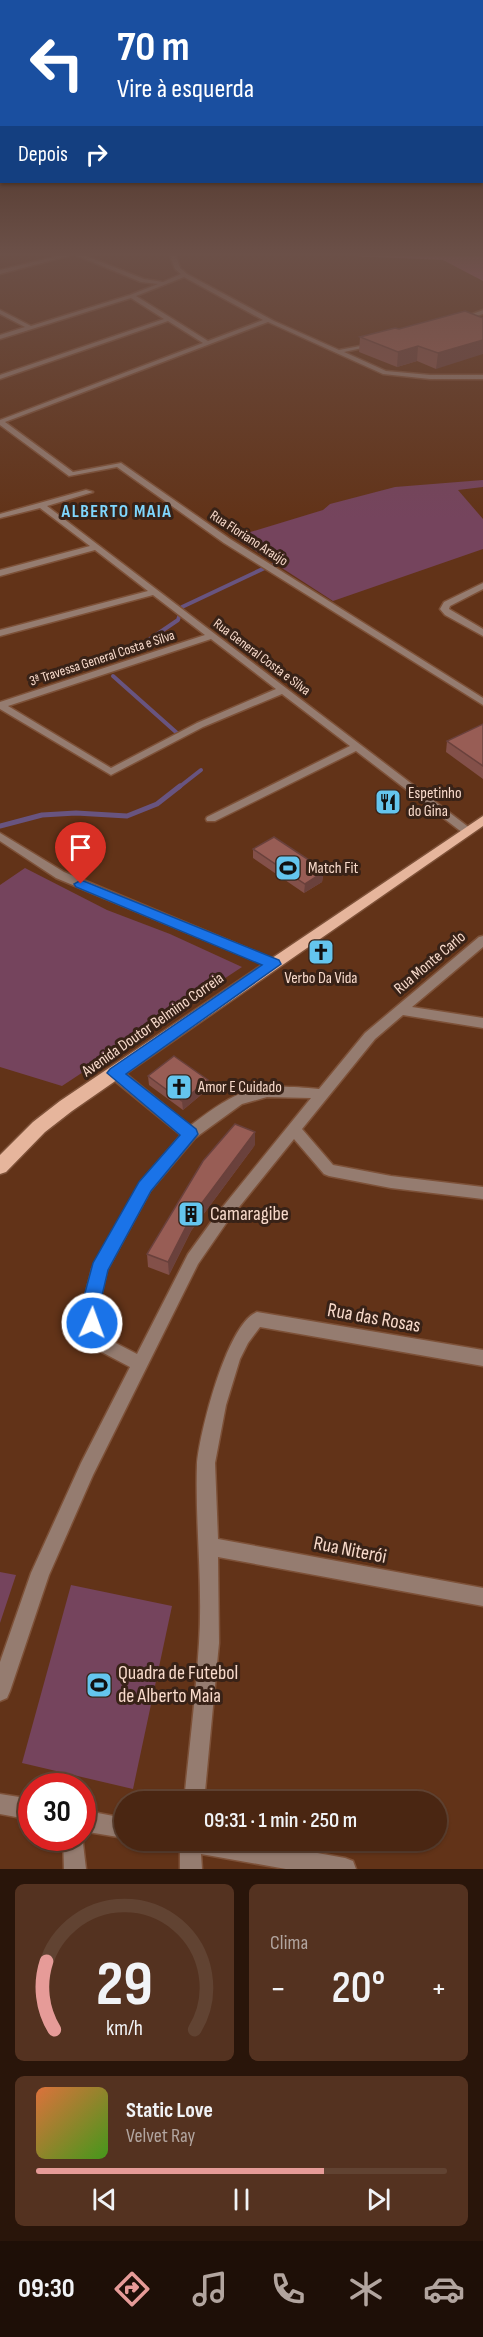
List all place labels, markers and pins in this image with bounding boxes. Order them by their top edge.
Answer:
place label: Espetinho do Gina [408,784,462,821]
restaurant icon: Espetinho do Gina [373,787,403,817]
pin [55,822,106,884]
sports icon: Match Fit [273,853,303,883]
place label: Match Fit [308,859,358,878]
church icon: Verbo Da Vida [306,937,336,967]
place label: Verbo Da Vida [284,969,358,988]
church icon: Amor E Cuidado [164,1072,194,1102]
place label: Amor E Cuidado [197,1078,282,1097]
building icon: Camaragibe [176,1199,206,1229]
place label: Camaragibe [210,1202,289,1226]
place label: Quadra de Futebol de Alberto Maia [118,1661,238,1708]
sports icon: Quadra de Futebol de Alberto Maia [84,1670,114,1700]

